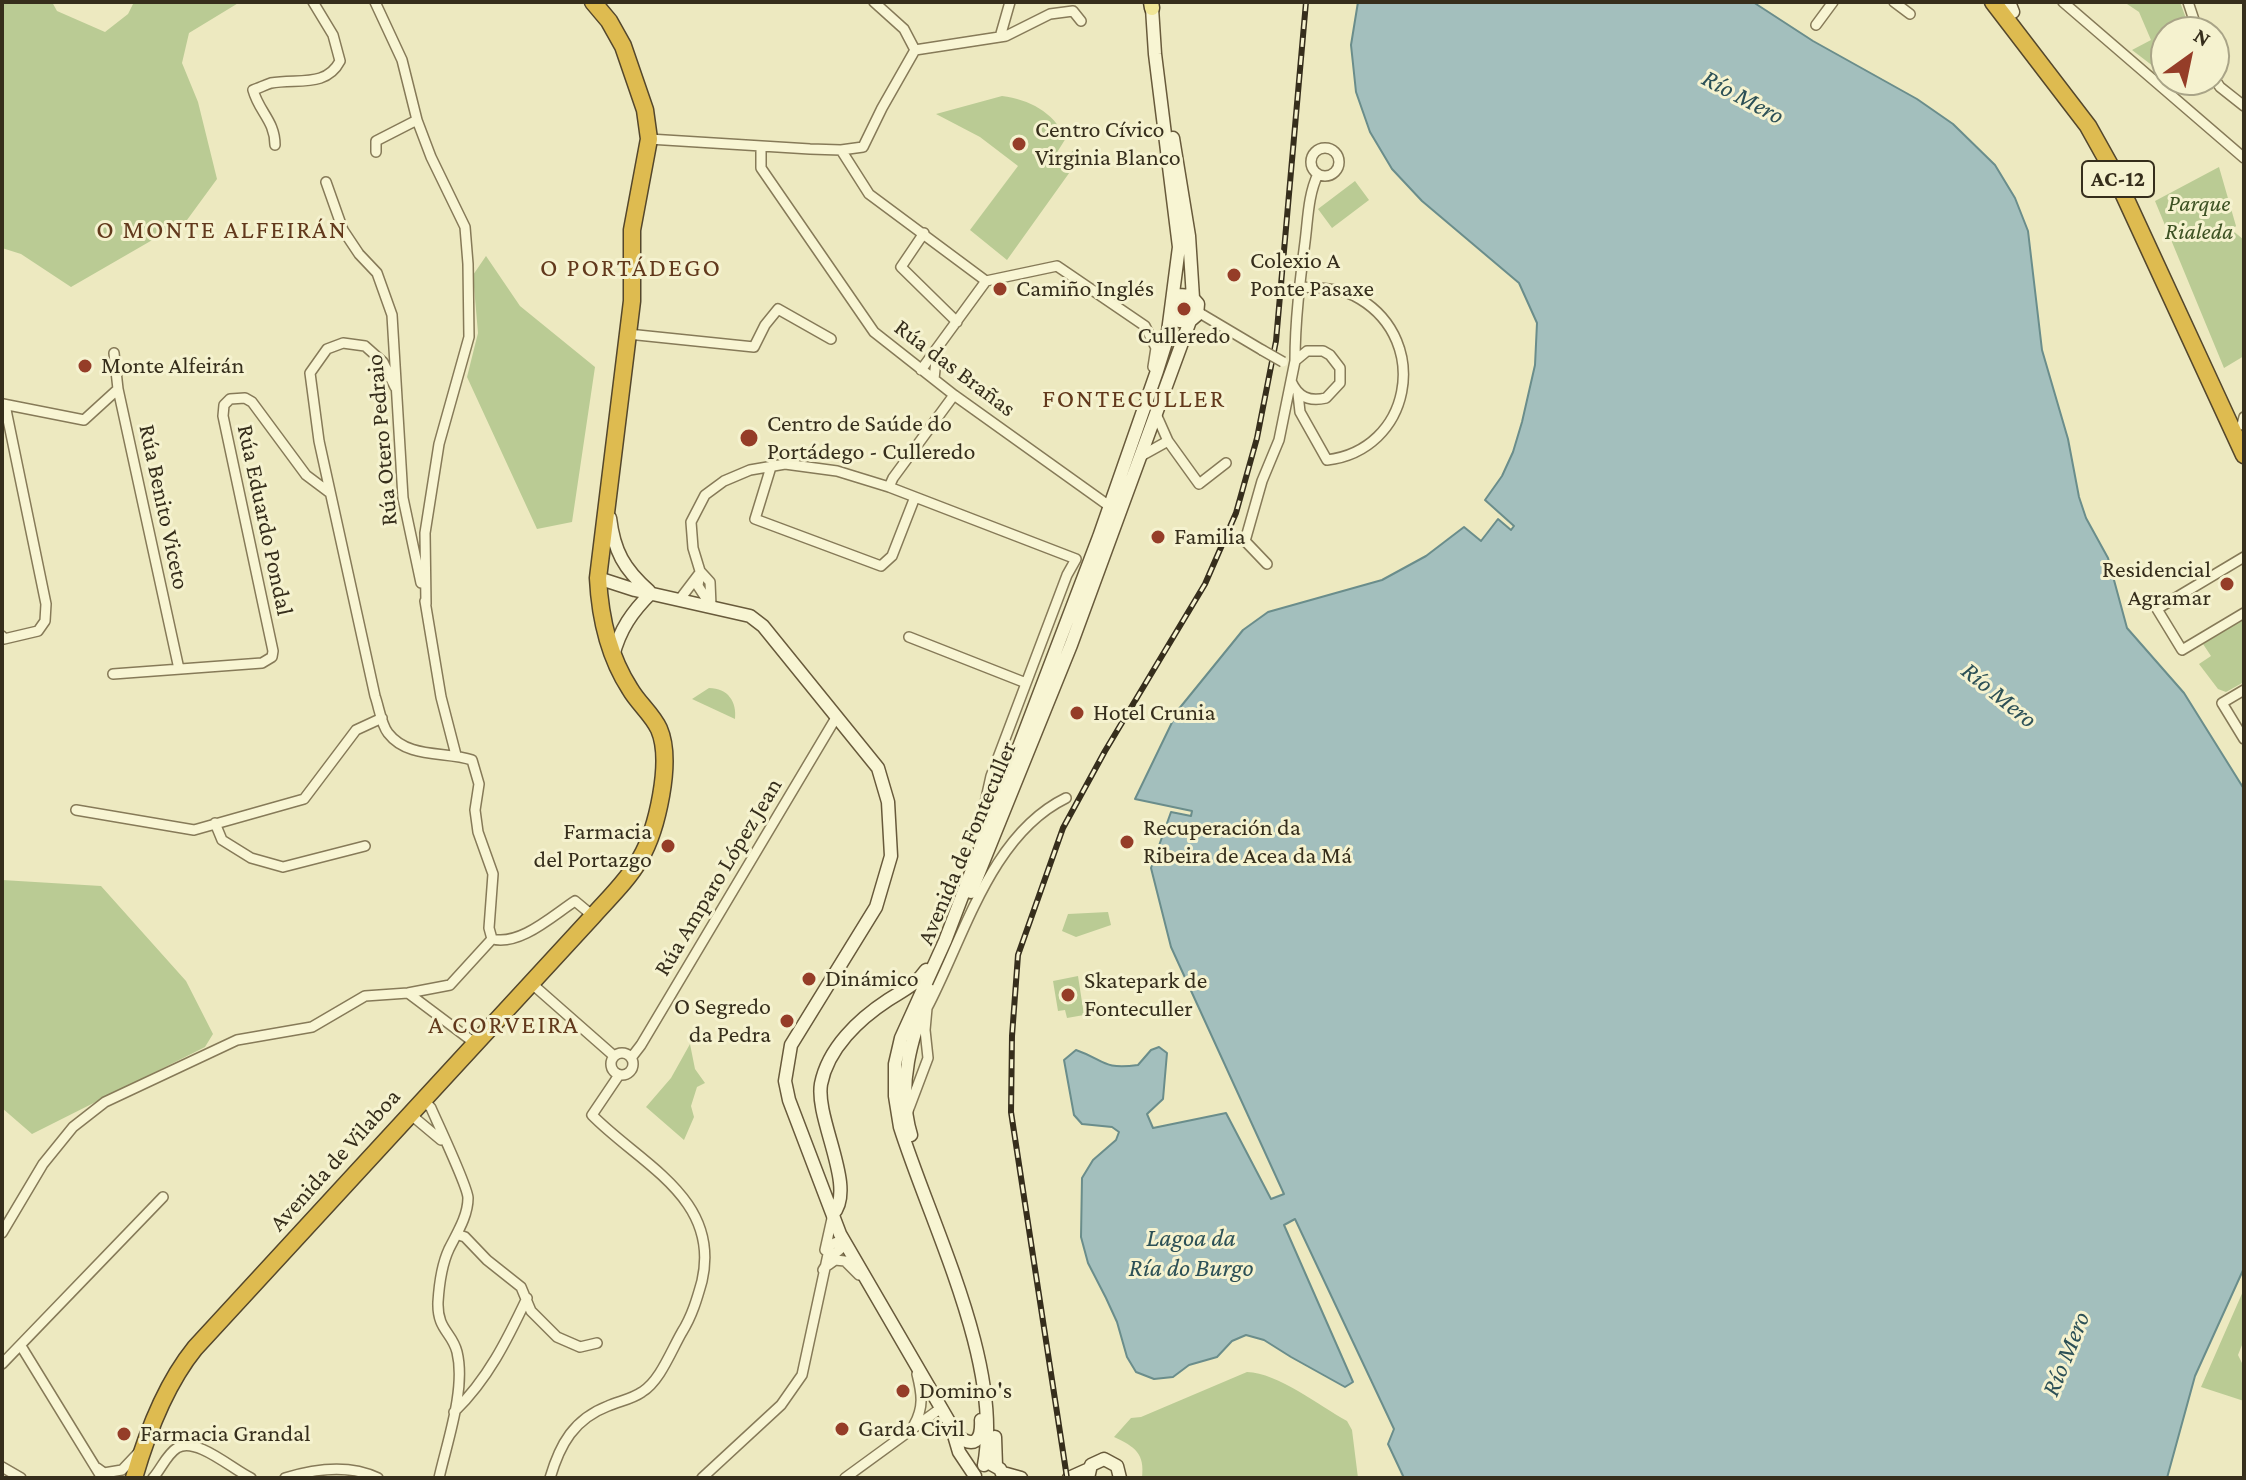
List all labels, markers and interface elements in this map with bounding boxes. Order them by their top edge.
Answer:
north arrow [2150,16,2230,96]
text: N [2189,23,2215,52]
water label: Río Mero [1697,62,1789,132]
place label: Centro Cívico Virginia Blanco [1035,116,1181,172]
marker: Centro Cívico Virginia Blanco [1010,135,1028,153]
road number: AC-12 [2082,161,2154,197]
park label: Parque Rialeda [2165,190,2233,246]
district label: O MONTE ALFEIRÁN [96,214,348,246]
place label: Colexio A Ponte Pasaxe [1250,247,1374,303]
district label: O PORTÁDEGO [540,252,722,284]
marker: Colexio A Ponte Pasaxe [1225,266,1243,284]
place label: Camiño Inglés [1016,275,1154,303]
marker: Camiño Inglés [991,280,1009,298]
marker: Culleredo [1175,300,1193,318]
street label: Rúa das Brañas [889,313,1021,423]
place label: Culleredo [1137,322,1231,350]
place label: Monte Alfeirán [101,352,244,380]
street label: Rúa Otero Pedraio [360,353,404,527]
marker: Monte Alfeirán [76,357,94,375]
district label: FONTECULLER [1042,383,1226,415]
place label: Centro de Saúde do Portádego - Culleredo [767,410,975,466]
street label: Rúa Benito Viceto [132,422,196,592]
street label: Rúa Eduardo Pondal [231,422,299,618]
marker: Centro de Saúde do Portádego - Culleredo [738,427,760,449]
place label: Familia [1174,523,1246,551]
marker: Familia [1149,528,1167,546]
place label: Residencial Agramar [2102,556,2211,612]
marker: Residencial Agramar [2218,575,2236,593]
water label: Río Mero [1955,655,2043,735]
place label: Hotel Crunia [1093,699,1215,727]
marker: Hotel Crunia [1068,704,1086,722]
street label: Avenida de Fonteculler [911,737,1023,949]
street label: Rúa Amparo López Jean [648,773,788,981]
place label: Recuperación da Ribeira de Acea da Má [1143,814,1352,870]
place label: Farmacia del Portazgo [534,818,652,874]
marker: Recuperación da Ribeira de Acea da Má [1118,833,1136,851]
marker: Farmacia del Portazgo [659,837,677,855]
place label: Dinámico [825,965,919,993]
place label: Skatepark de Fonteculler [1084,967,1207,1023]
marker: Dinámico [800,970,818,988]
marker: Skatepark de Fonteculler [1059,986,1077,1004]
place label: O Segredo da Pedra [674,993,771,1049]
district label: A CORVEIRA [428,1009,580,1041]
marker: O Segredo da Pedra [778,1012,796,1030]
street label: Avenida de Vilaboa [263,1083,407,1237]
water label: Lagoa da Ría do Burgo [1128,1222,1254,1284]
water label: Río Mero [2035,1307,2097,1401]
place label: Domino's [919,1377,1012,1405]
marker: Domino's [894,1382,912,1400]
place label: Garda Civil [858,1415,965,1443]
place label: Farmacia Grandal [140,1420,310,1448]
marker: Garda Civil [833,1420,851,1438]
marker: Farmacia Grandal [115,1425,133,1443]

